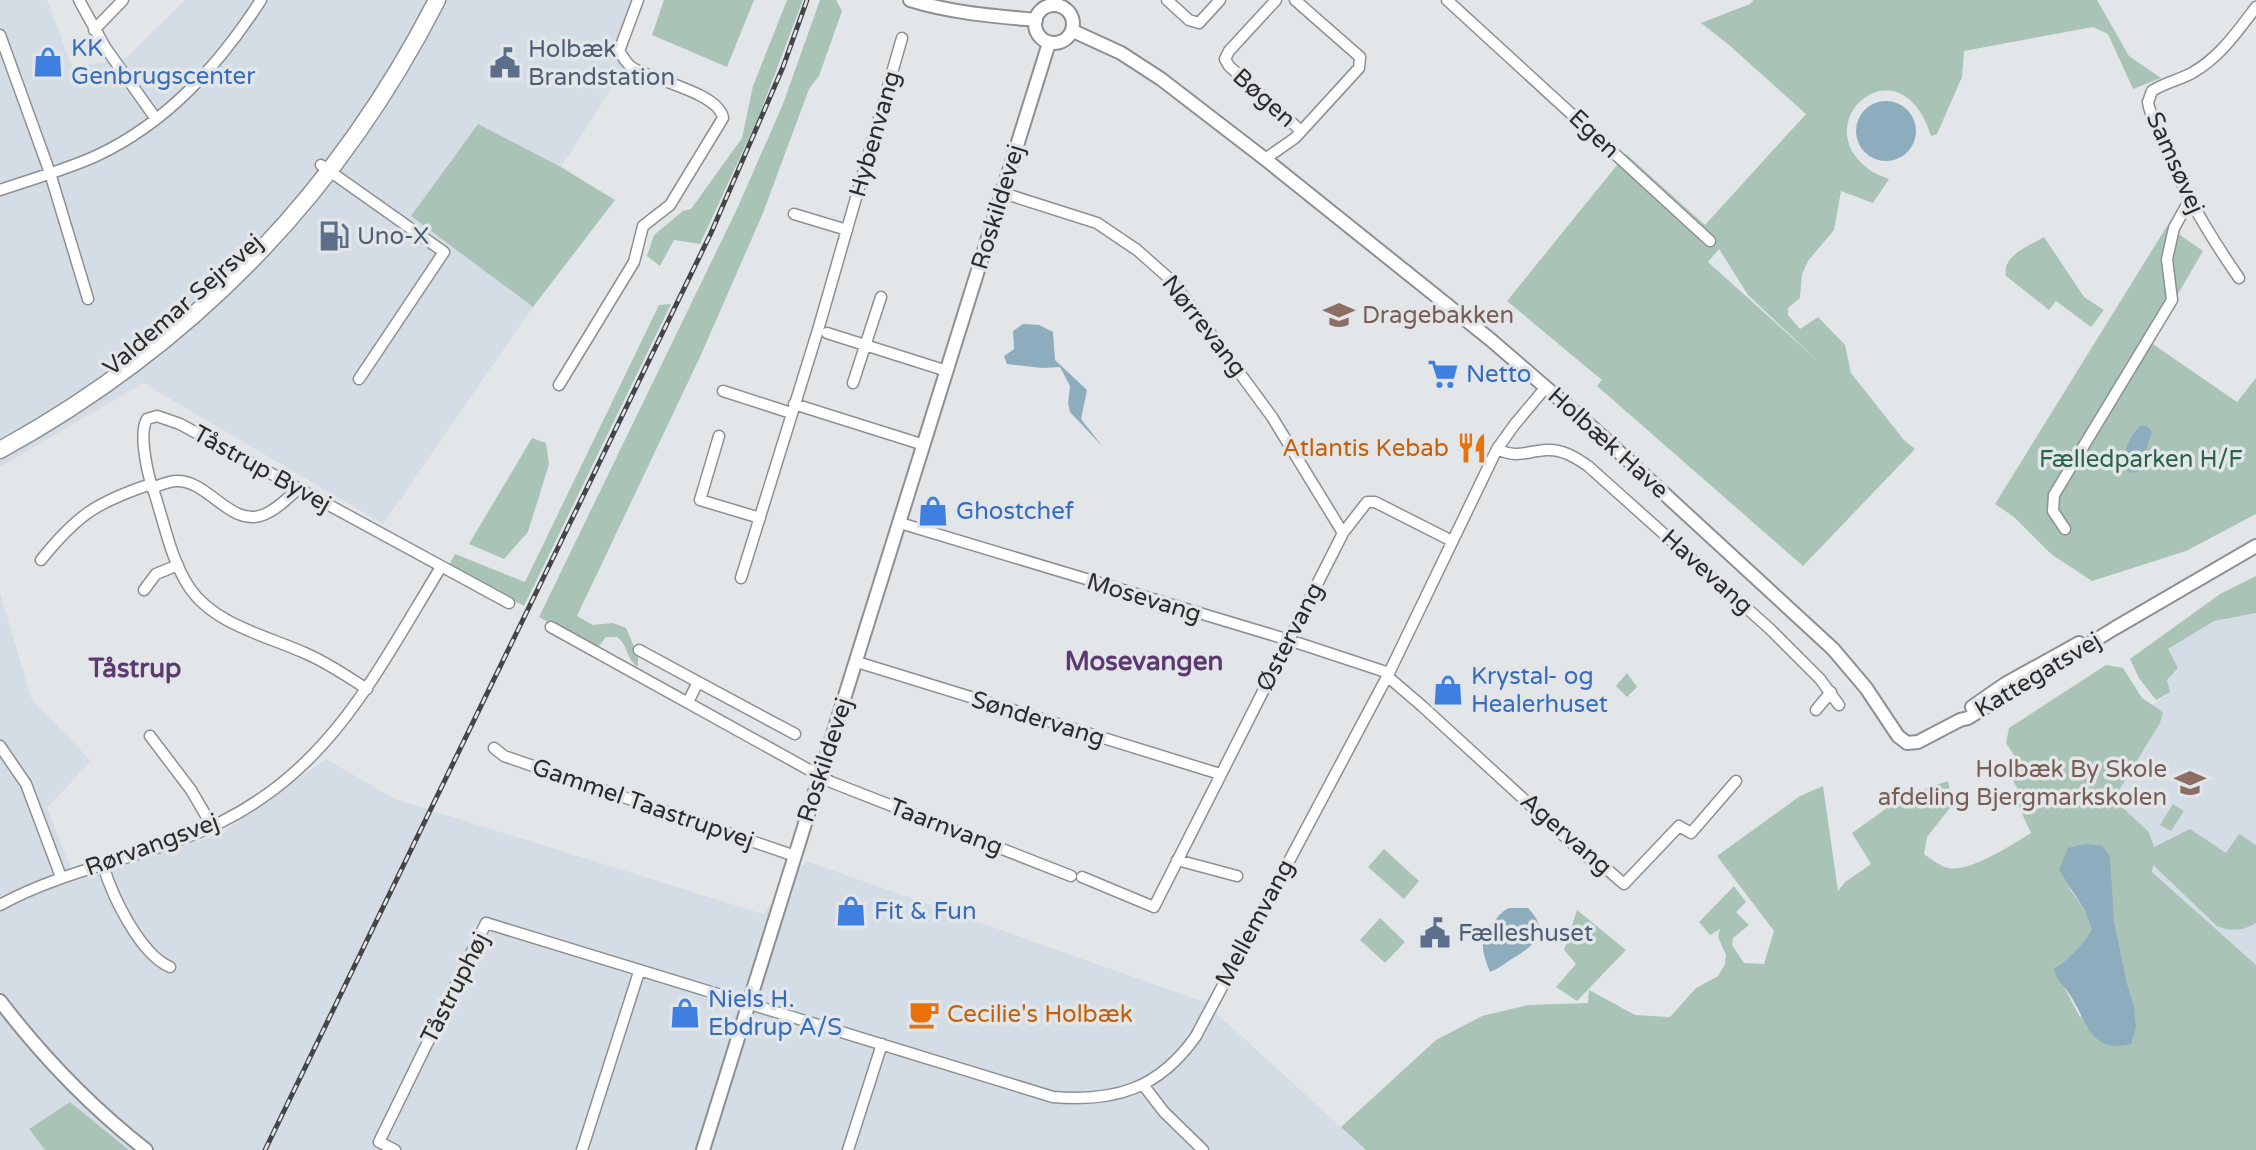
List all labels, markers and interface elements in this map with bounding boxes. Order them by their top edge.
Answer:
place label: KK Genbrugscenter [71,34,256,91]
place label: Holbæk Brandstation [528,35,675,92]
shop icon: KK Genbrugscenter [31,45,65,79]
public building icon: Holbæk Brandstation [488,46,522,80]
street label: Bøgen [1227,62,1301,134]
street label: Hybenvang [843,68,907,200]
street label: Egen [1563,104,1625,164]
street label: Samsøvej [2140,108,2210,218]
street label: Roskildevej [965,141,1031,273]
fuel station icon: Uno-X [317,219,351,253]
place label: Uno-X [357,222,429,251]
street label: Valdemar Sejrsvej [97,228,269,382]
street label: Nørrevang [1155,269,1253,383]
school or university icon: Dragebakken [1322,298,1356,332]
place label: Dragebakken [1362,301,1514,330]
supermarket icon: Netto [1426,357,1460,391]
place label: Netto [1466,360,1531,389]
street label: Holbæk Have [1542,381,1674,505]
street label: Tåstrup Byvej [188,419,336,519]
restaurant icon: Atlantis Kebab [1455,431,1489,465]
place label: Atlantis Kebab [1282,434,1449,463]
park label: Fælledparken H/F [2039,445,2243,474]
shop icon: Ghostchef [916,494,950,528]
place label: Ghostchef [956,497,1075,526]
street label: Havevang [1655,523,1759,621]
street label: Mosevang [1083,567,1205,629]
street label: Østervang [1250,578,1330,696]
street label: Kattegatsvej [1970,626,2106,724]
district label: Mosevangen [1065,646,1223,677]
district label: Tåstrup [88,653,181,684]
place label: Krystal- og Healerhuset [1471,662,1608,719]
shop icon: Krystal- og Healerhuset [1431,673,1465,707]
street label: Søndervang [968,685,1108,753]
street label: Roskildevej [791,694,859,826]
street label: Gammel Taastrupvej [528,752,758,856]
place label: Holbæk By Skole afdeling Bjergmarkskolen [1878,755,2167,812]
school or university icon: Holbæk By Skole afdeling Bjergmarkskolen [2173,766,2207,800]
street label: Agervang [1514,787,1618,881]
street label: Taarnvang [885,792,1007,862]
street label: Rørvangsvej [81,807,223,883]
street label: Mellemvang [1209,855,1301,991]
shop icon: Fit & Fun [834,894,868,928]
place label: Fit & Fun [874,897,977,926]
public building icon: Fælleshuset [1418,916,1452,950]
place label: Fælleshuset [1458,919,1593,948]
street label: Tåstruphøj [415,927,495,1049]
place label: Niels H. Ebdrup A/S [708,985,842,1042]
shop icon: Niels H. Ebdrup A/S [668,996,702,1030]
cafe icon: Cecilie's Holbæk [907,997,941,1031]
place label: Cecilie's Holbæk [947,1000,1133,1029]

